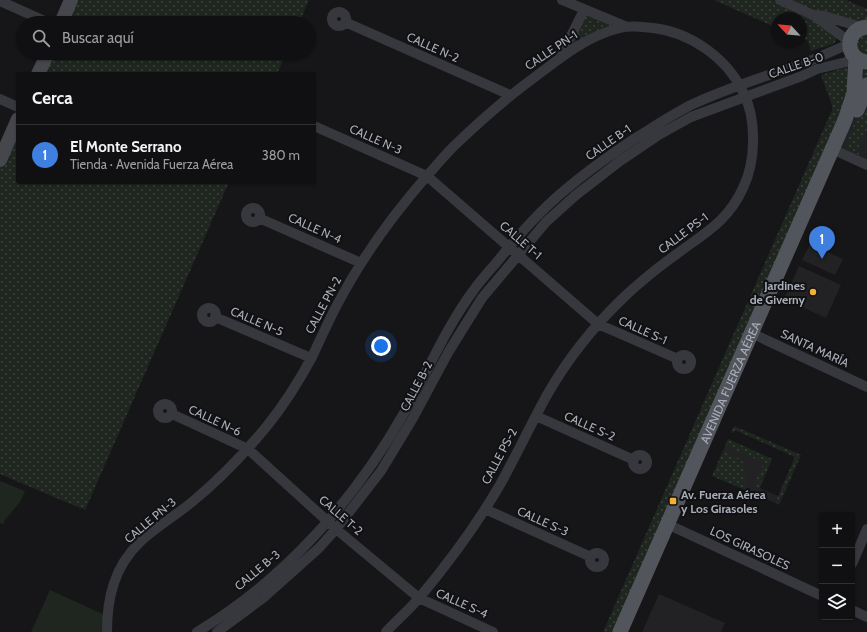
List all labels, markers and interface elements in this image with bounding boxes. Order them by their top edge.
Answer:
north arrow [771,12,807,48]
search box [16,16,316,60]
icon: search [30,27,52,49]
street label: CALLE PN-1 [522,27,580,73]
text: Buscar aquí [62,29,134,47]
street label: CALLE N-2 [404,29,462,65]
street label: CALLE B-0 [767,49,825,81]
text: Cerca [32,88,73,108]
street label: CALLE N-3 [347,121,405,157]
street label: CALLE B-1 [582,121,634,163]
text: El Monte Serrano [70,138,182,156]
text: 1 [43,147,47,163]
text: 380 m [262,147,300,163]
text: Tienda · Avenida Fuerza Aérea [70,156,233,172]
street label: CALLE PS-1 [655,209,711,257]
street label: CALLE N-4 [286,210,344,246]
street label: CALLE T-1 [497,218,545,262]
pin: 1 [809,226,835,259]
street label: CALLE PN-2 [302,274,344,336]
place label: Jardines de Giverny [750,278,806,307]
marker: Jardines de Giverny [808,287,818,297]
street label: CALLE N-5 [228,303,286,339]
street label: CALLE S-1 [616,313,670,347]
street label: AVENIDA FUERZA AÉREA [696,318,763,446]
street label: SANTA MARÍA [779,326,852,371]
your location [371,336,391,356]
street label: CALLE B-2 [397,358,435,414]
street label: CALLE N-6 [186,401,244,439]
street label: CALLE S-2 [562,408,618,444]
street label: CALLE PS-2 [478,425,520,487]
place label: Av. Fuerza Aérea y Los Girasoles [681,487,766,516]
street label: CALLE T-2 [316,492,366,538]
street label: CALLE PN-3 [121,494,179,546]
marker: Av. Fuerza Aérea y Los Girasoles [668,496,678,506]
street label: CALLE S-3 [515,503,571,539]
map controls [819,512,855,620]
button: + [819,512,855,548]
street label: LOS GIRASOLES [708,523,792,573]
street label: CALLE B-3 [231,547,283,593]
button: − [819,548,855,584]
button: layers [819,584,855,620]
street label: CALLE S-4 [434,585,490,621]

